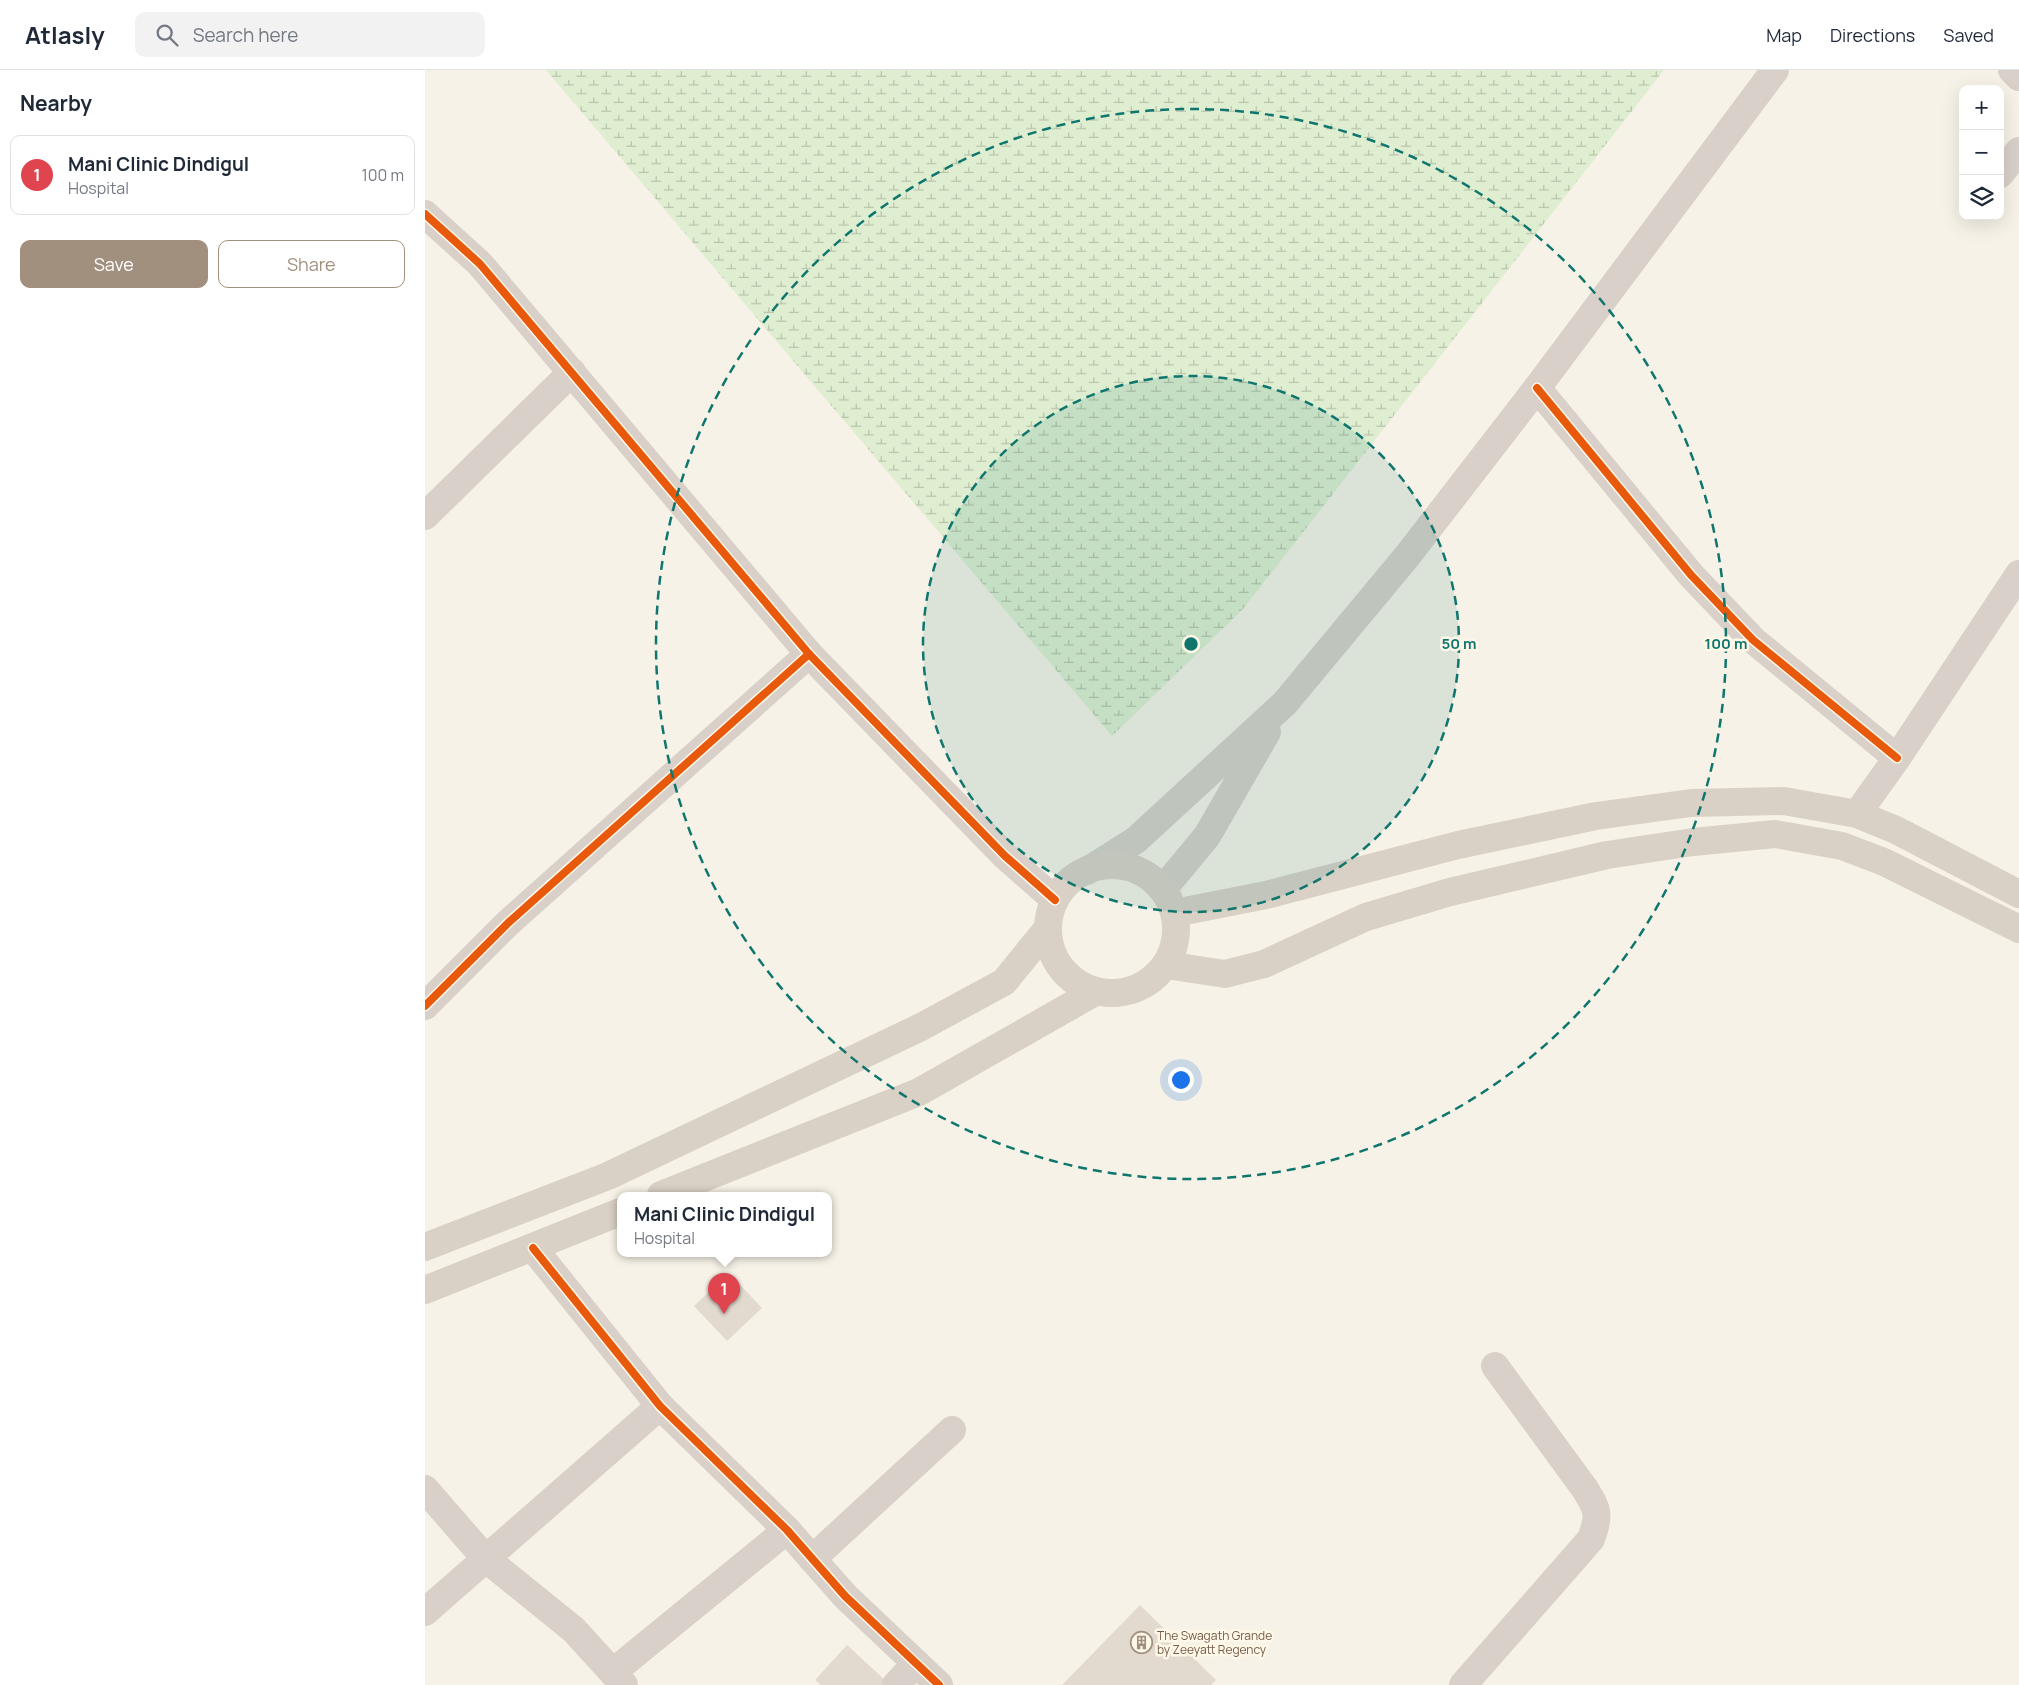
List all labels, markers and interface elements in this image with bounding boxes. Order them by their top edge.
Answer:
search box [135,12,485,57]
text: Atlasly [25,18,105,51]
icon: search [153,21,181,49]
text: Search here [193,22,298,48]
text: Map [1766,23,1802,47]
text: Directions [1830,23,1915,47]
text: Saved [1943,23,1994,47]
map controls [1959,85,2004,220]
button: + [1959,85,2004,130]
text: Nearby [20,89,92,117]
button: − [1959,130,2004,175]
text: Mani Clinic Dindigul [68,151,249,177]
text: 1 [33,164,41,186]
text: 100 m [361,164,404,186]
button: layers [1959,175,2004,220]
text: Hospital [68,177,129,199]
button: Save [20,240,208,288]
button: Share [218,240,405,288]
text: 50 m [1441,633,1477,654]
text: 100 m [1705,633,1747,654]
centre of rings [1182,635,1200,653]
your location [1168,1067,1194,1093]
popup [617,1192,832,1257]
text: Mani Clinic Dindigul [634,1201,815,1227]
text: Hospital [634,1227,695,1249]
pin: 1 [708,1273,740,1314]
place label: The Swagath Grande by Zeeyatt Regency [1157,1627,1272,1658]
building icon: The Swagath Grande by Zeeyatt Regency [1129,1631,1153,1655]

